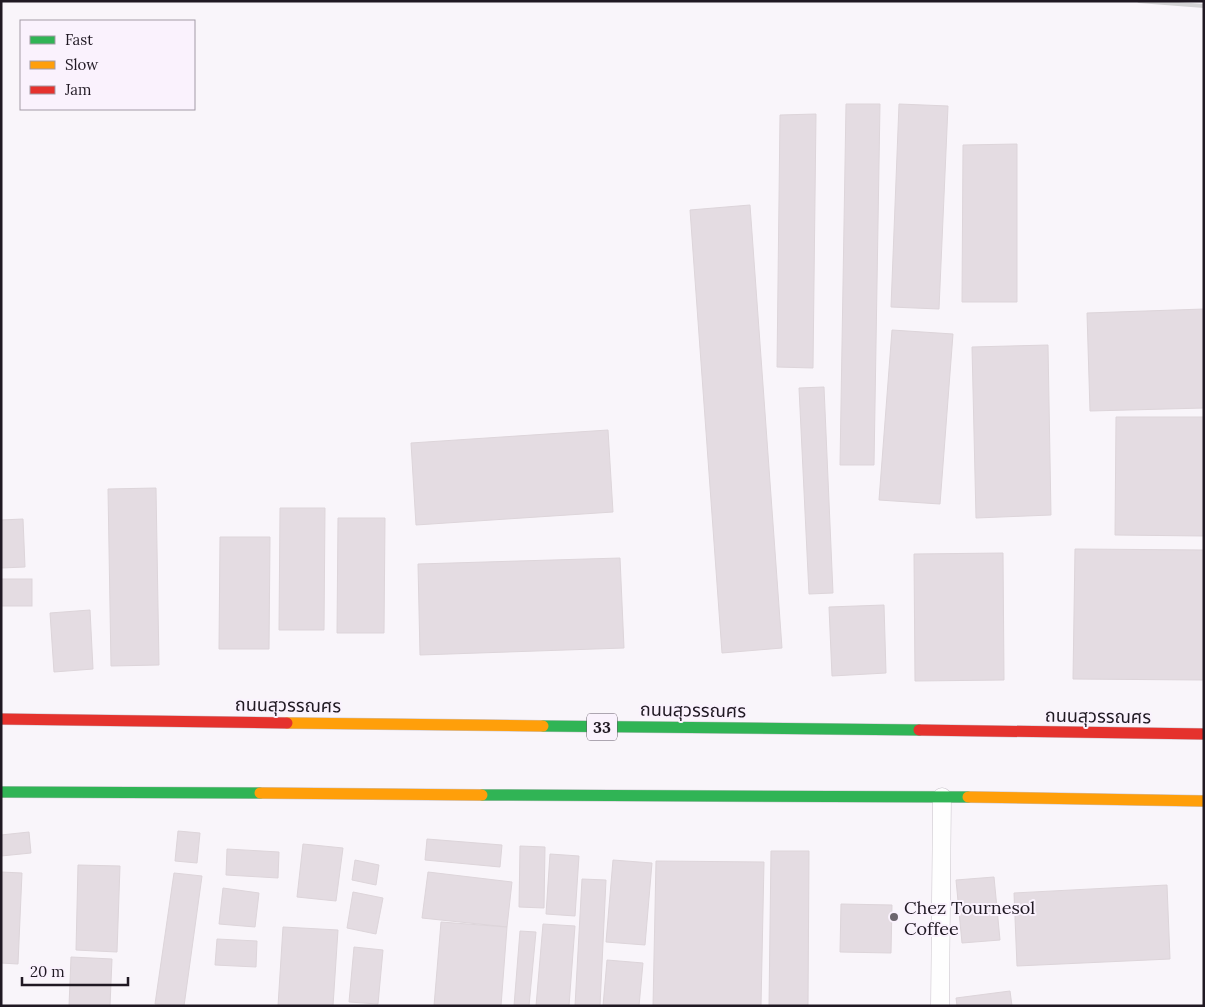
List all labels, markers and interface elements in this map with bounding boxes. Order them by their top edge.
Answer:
legend [20,20,195,110]
text: Fast [65,30,93,49]
text: Slow [65,55,98,74]
text: Jam [64,80,92,99]
street label: ถนนสุวรรณศร [235,693,341,717]
street label: ถนนสุวรรณศร [640,698,746,722]
street label: ถนนสุวรรณศร [1045,704,1151,728]
road number: 33 [587,714,617,740]
place label: Chez Tournesol Coffee [904,896,1035,940]
marker: Chez Tournesol Coffee [888,911,900,923]
scale bar [22,954,129,986]
text: 20 m [30,962,65,981]

